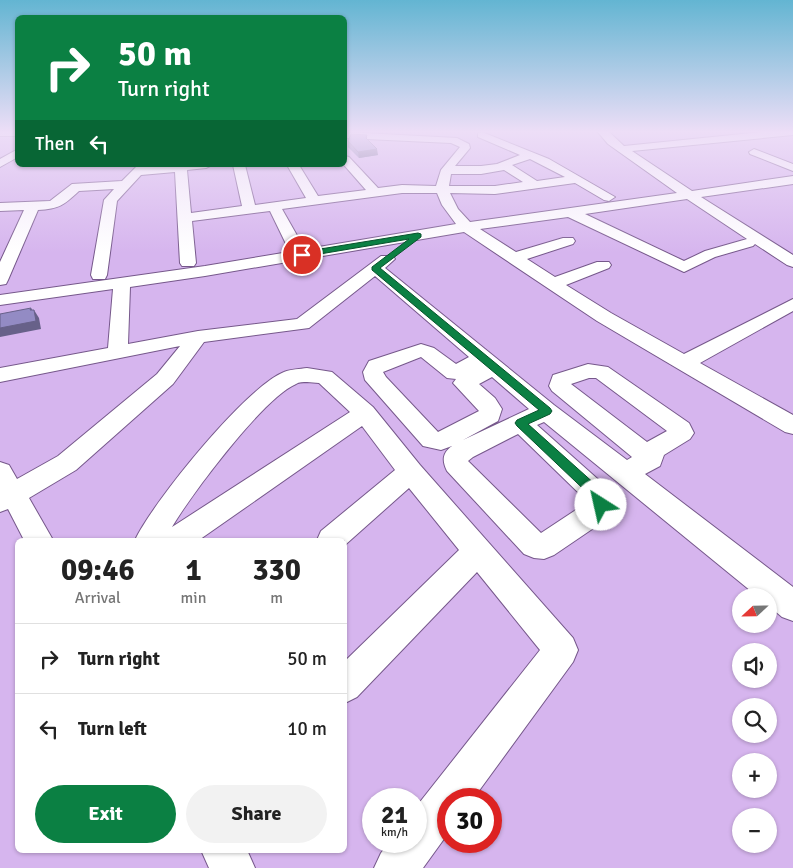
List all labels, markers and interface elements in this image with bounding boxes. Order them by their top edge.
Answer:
text: 50 m [118,32,192,75]
icon: right [35,35,100,100]
text: Turn right [118,75,210,102]
icon: left [85,130,113,158]
text: Then [35,132,75,156]
pin [281,234,323,276]
icon: arrive [288,241,316,269]
position arrow [574,478,626,530]
text: 09:46 [61,552,135,589]
text: 1 [185,552,202,589]
text: 330 [252,552,301,589]
text: Arrival [75,588,121,608]
text: min [181,588,206,608]
text: m [270,588,283,608]
north arrow [732,588,778,632]
map controls [732,588,777,853]
button: sound [732,643,777,688]
icon: right [35,645,63,673]
text: Turn right [78,647,160,671]
text: 50 m [287,647,327,671]
button: search [732,698,777,743]
icon: left [35,715,63,743]
text: Turn left [78,717,147,741]
text: 10 m [287,717,327,741]
button: + [732,753,777,798]
button: Exit [35,785,176,843]
button: Share [186,785,327,843]
speed limit sign: 30 [437,788,502,853]
text: 21 [381,799,408,830]
button: − [732,808,777,853]
text: km/h [381,825,408,840]

